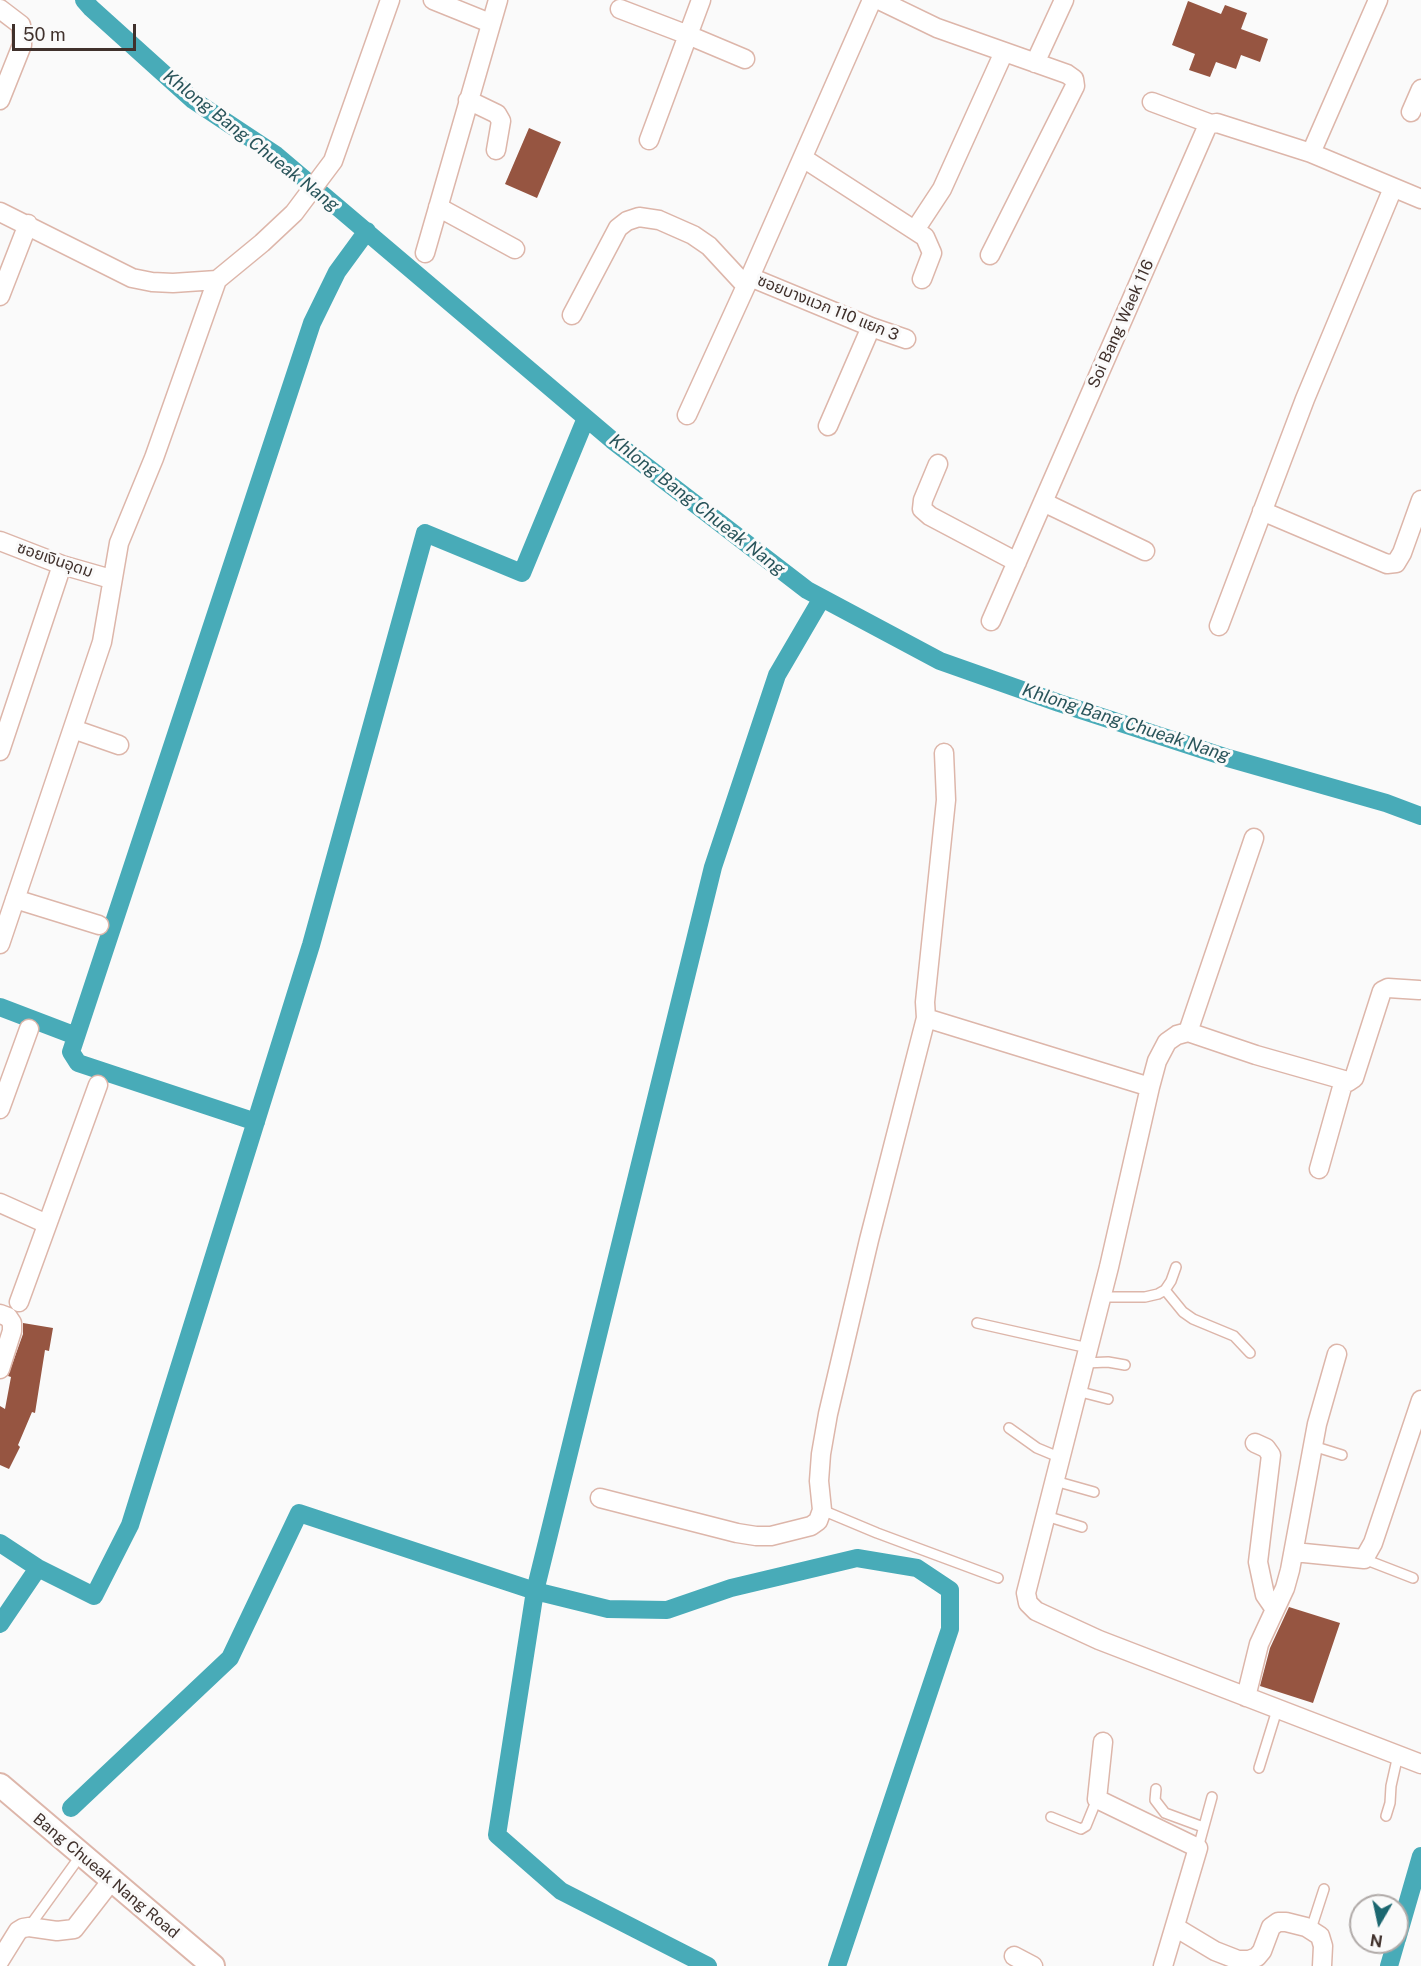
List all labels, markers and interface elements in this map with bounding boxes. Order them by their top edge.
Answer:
scale bar [15,12,140,50]
text: 50 m [23,24,66,45]
water label: Khlong Bang Chueak Nang [159,66,343,216]
street label: Soi Bang Waek 116 [1084,257,1158,391]
street label: ซอยบางแวก 110 แยก 3 [754,271,902,345]
water label: Khlong Bang Chueak Nang [605,430,789,580]
street label: ซอยเงินอุดม [15,538,95,582]
water label: Khlong Bang Chueak Nang [1019,679,1233,767]
street label: Bang Chueak Nang Road [29,1809,183,1943]
north arrow [1349,1894,1409,1954]
text: N [1369,1930,1384,1951]

